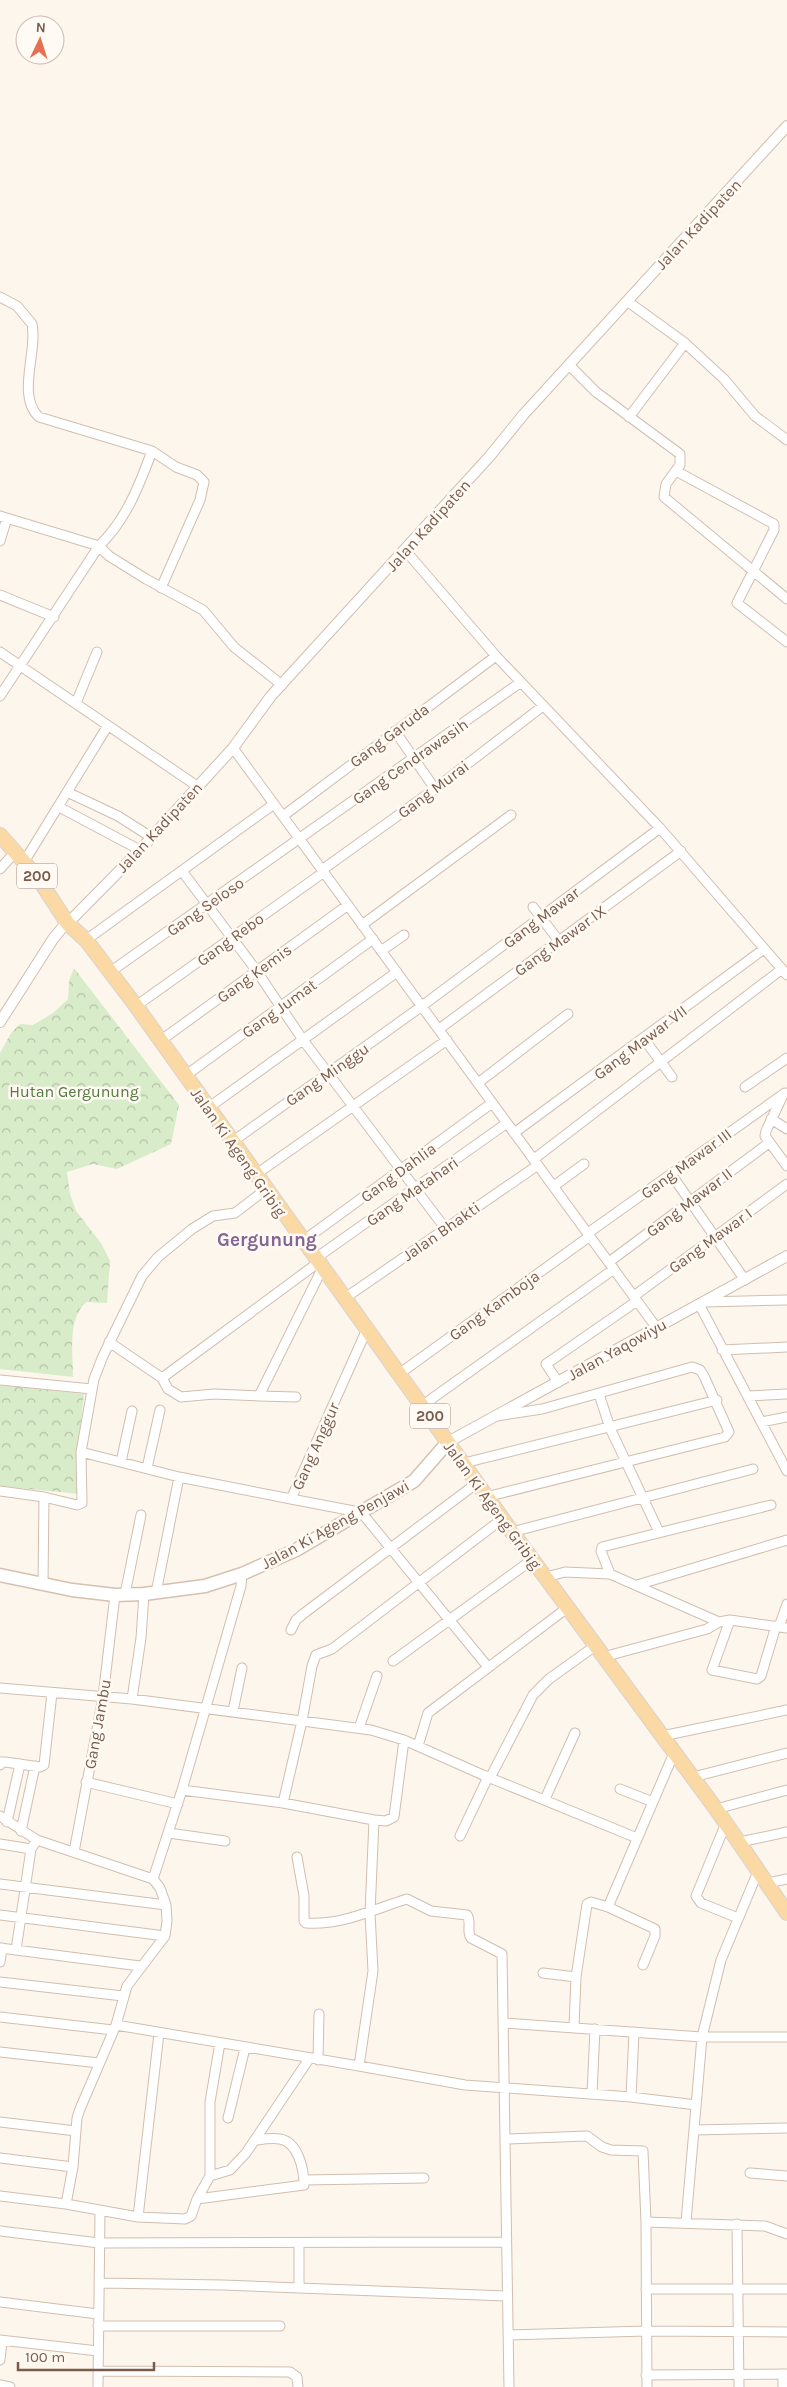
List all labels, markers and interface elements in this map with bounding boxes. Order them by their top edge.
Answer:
north arrow [15,15,65,65]
text: N [35,19,46,36]
street label: Jalan Kadipaten [652,175,745,274]
street label: Jalan Kadipaten [382,476,475,575]
street label: Gang Garuda [346,699,433,771]
street label: Gang Cendrawasih [349,714,472,808]
street label: Gang Murai [394,756,473,822]
street label: Jalan Kadipaten [113,778,206,877]
road number: 200 [17,864,57,888]
street label: Gang Seloso [163,873,248,940]
street label: Gang Mawar [500,883,583,952]
street label: Gang Mawar IX [511,901,610,980]
street label: Gang Rebo [193,909,267,970]
street label: Gang Kemis [213,940,295,1007]
street label: Gang Jumat [238,975,320,1042]
street label: Gang Mawar VII [590,1001,691,1084]
street label: Gang Minggu [282,1039,373,1110]
park label: Hutan Gergunung [9,1082,139,1101]
street label: Jalan Ki Ageng Gribig [187,1084,290,1221]
street label: Gang Mawar III [637,1124,735,1202]
street label: Gang Dahlia [357,1139,440,1206]
street label: Gang Matahari [363,1153,462,1230]
street label: Jalan Bhakti [399,1198,484,1265]
street label: Gang Mawar I [665,1203,755,1277]
street label: Gang Mawar II [665,1204,756,1277]
district label: Gergunung [217,1229,317,1251]
street label: Gang Kamboja [445,1266,543,1345]
street label: Jalan Yaqowiyu [564,1314,670,1384]
street label: Gang Anggur [288,1399,343,1493]
road number: 200 [410,1404,450,1428]
street label: Jalan Ki Ageng Gribig [440,1438,545,1573]
street label: Jalan Ki Ageng Penjawi [258,1476,413,1573]
street label: Gang Jambu [80,1678,115,1771]
scale bar [18,2340,154,2372]
text: 100 m [25,2348,65,2366]

